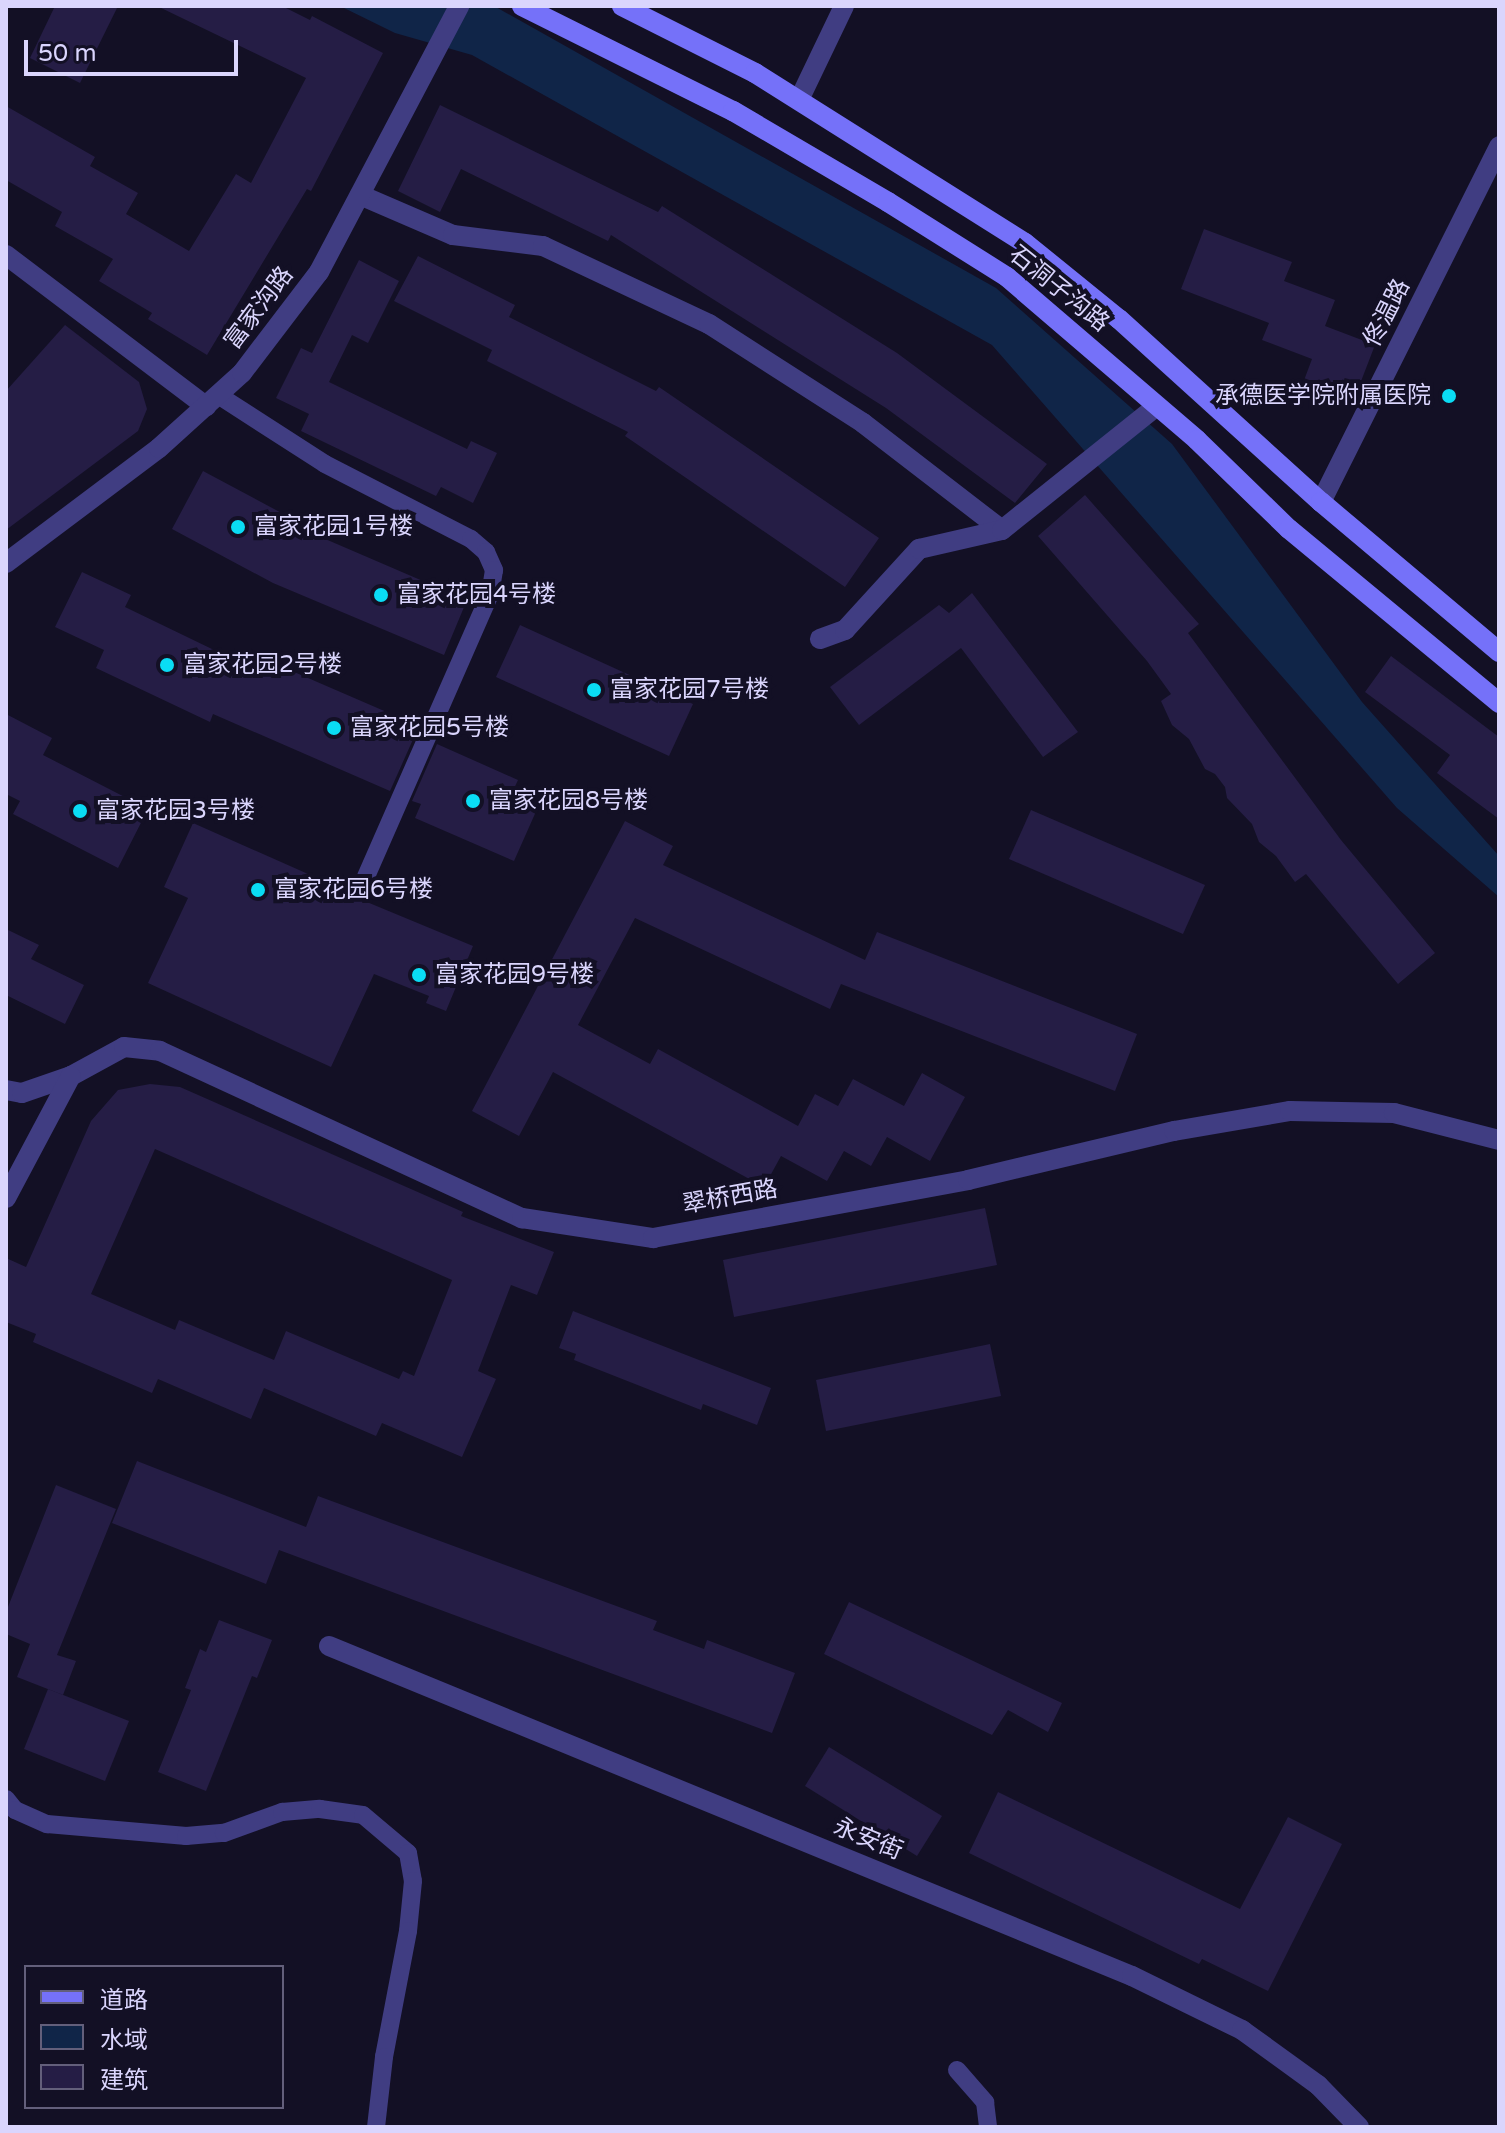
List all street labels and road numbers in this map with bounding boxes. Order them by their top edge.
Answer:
street label: 石洞子沟路 [1003,240,1115,338]
street label: 富家沟路 [219,261,299,355]
street label: 佟温路 [1358,274,1416,352]
street label: 翠桥西路 [680,1174,780,1220]
street label: 永安街 [829,1812,907,1866]

